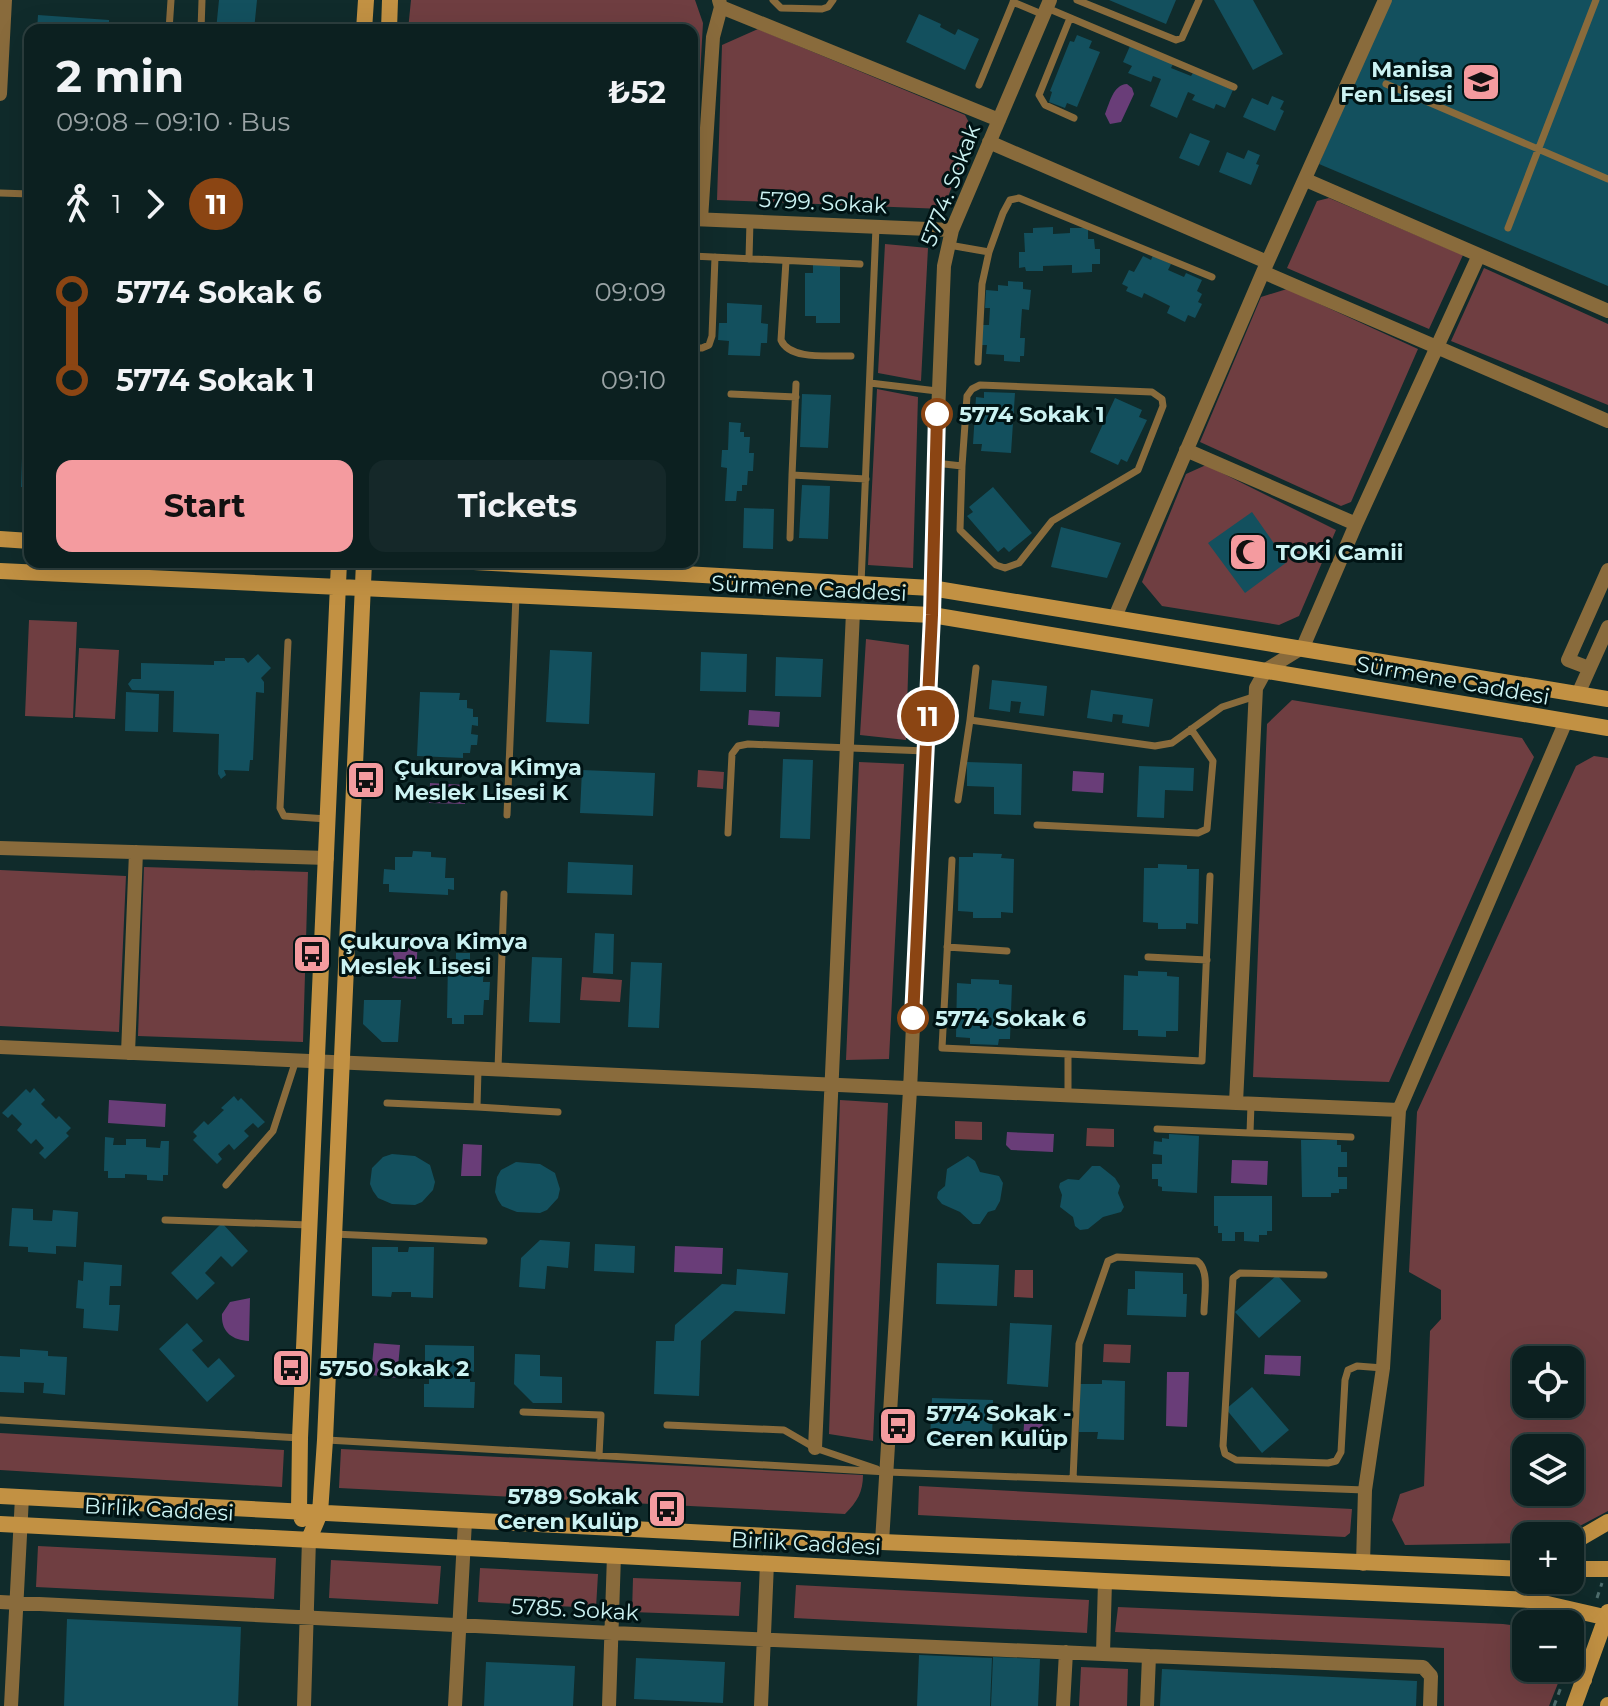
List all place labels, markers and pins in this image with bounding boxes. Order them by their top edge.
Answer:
place label: Manisa Fen Lisesi [1340,56,1453,108]
school or university icon: Manisa Fen Lisesi [1460,61,1502,103]
marker: 5774 Sokak 1 [922,399,952,429]
place label: 5774 Sokak 1 [959,401,1105,428]
mosque icon: TOKİ Camii [1227,531,1269,573]
place label: TOKİ Camii [1276,539,1403,566]
place label: Çukurova Kimya Meslek Lisesi K [394,754,582,806]
bus stop icon: Çukurova Kimya Meslek Lisesi K [345,759,387,801]
place label: Çukurova Kimya Meslek Lisesi [340,928,528,980]
bus stop icon: Çukurova Kimya Meslek Lisesi [291,933,333,975]
marker: 5774 Sokak 6 [898,1003,928,1033]
place label: 5774 Sokak 6 [935,1005,1086,1032]
bus stop icon: 5750 Sokak 2 [270,1347,312,1389]
place label: 5750 Sokak 2 [319,1355,469,1382]
place label: 5774 Sokak - Ceren Kulüp [926,1400,1071,1452]
bus stop icon: 5774 Sokak - Ceren Kulüp [877,1405,919,1447]
place label: 5789 Sokak Ceren Kulüp [497,1483,640,1535]
bus stop icon: 5789 Sokak Ceren Kulüp [646,1488,688,1530]

